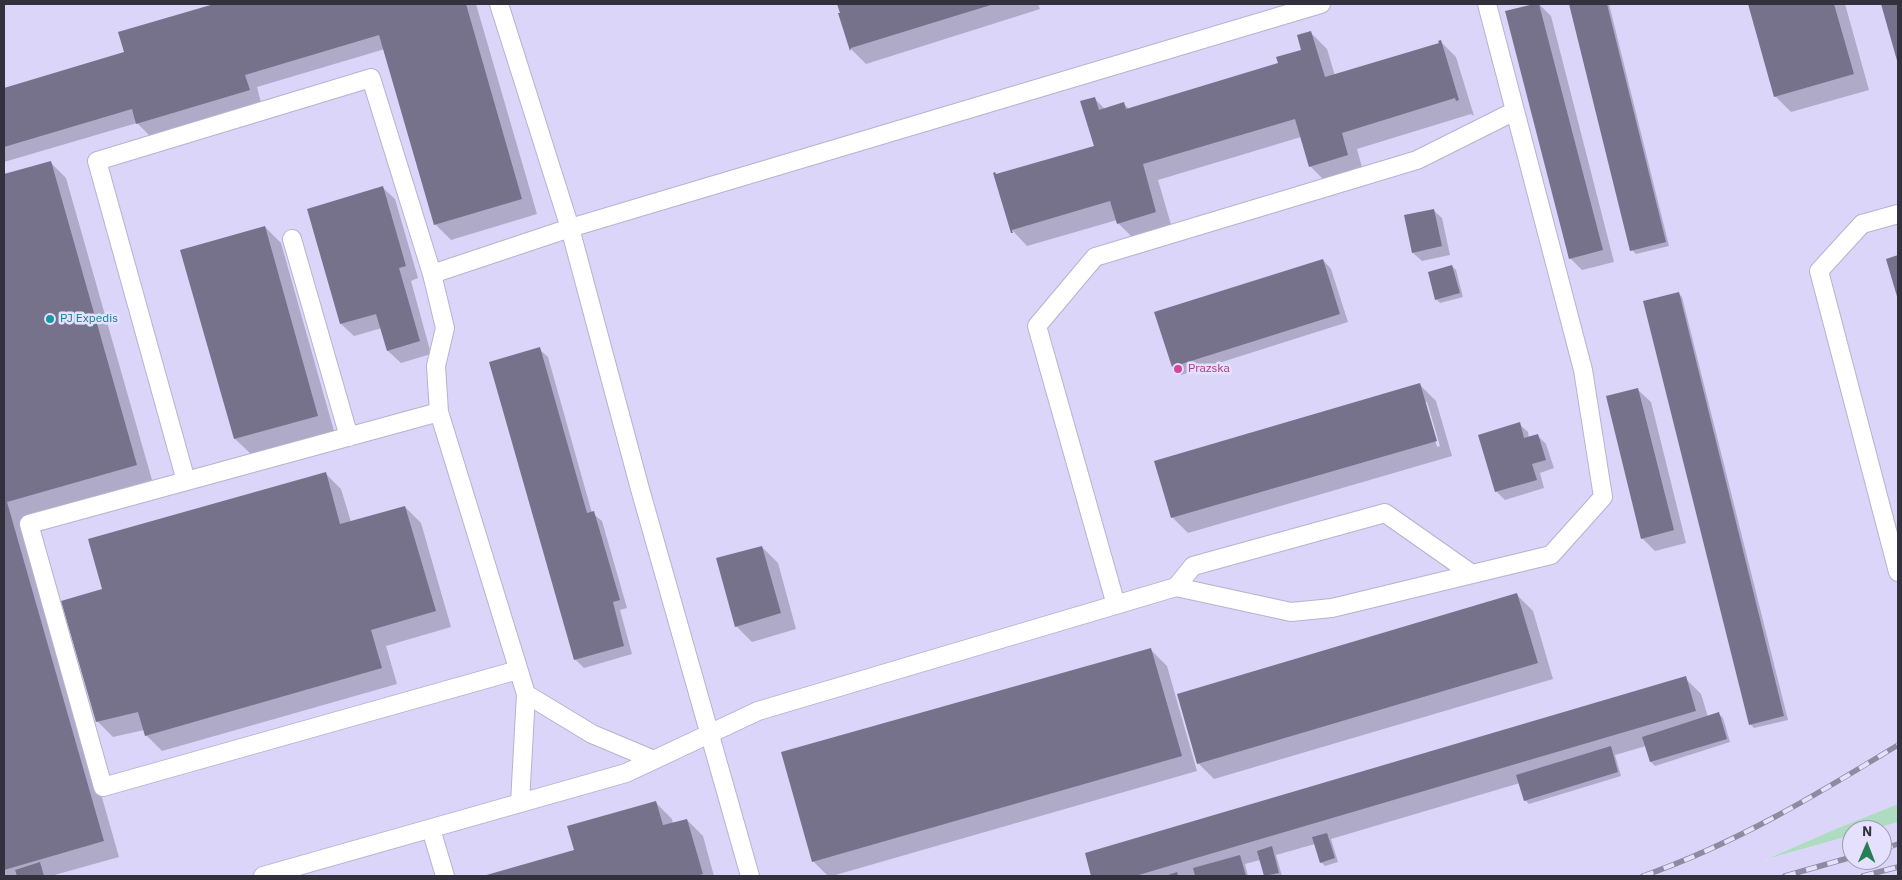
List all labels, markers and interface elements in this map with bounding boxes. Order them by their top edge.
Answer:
place label: PJ Expedis [60,312,118,326]
marker: PJ Expedis [44,313,56,325]
place label: Prazska [1188,362,1230,376]
marker: Prazska [1172,363,1184,375]
north arrow [1842,820,1892,870]
text: N [1862,822,1872,840]

